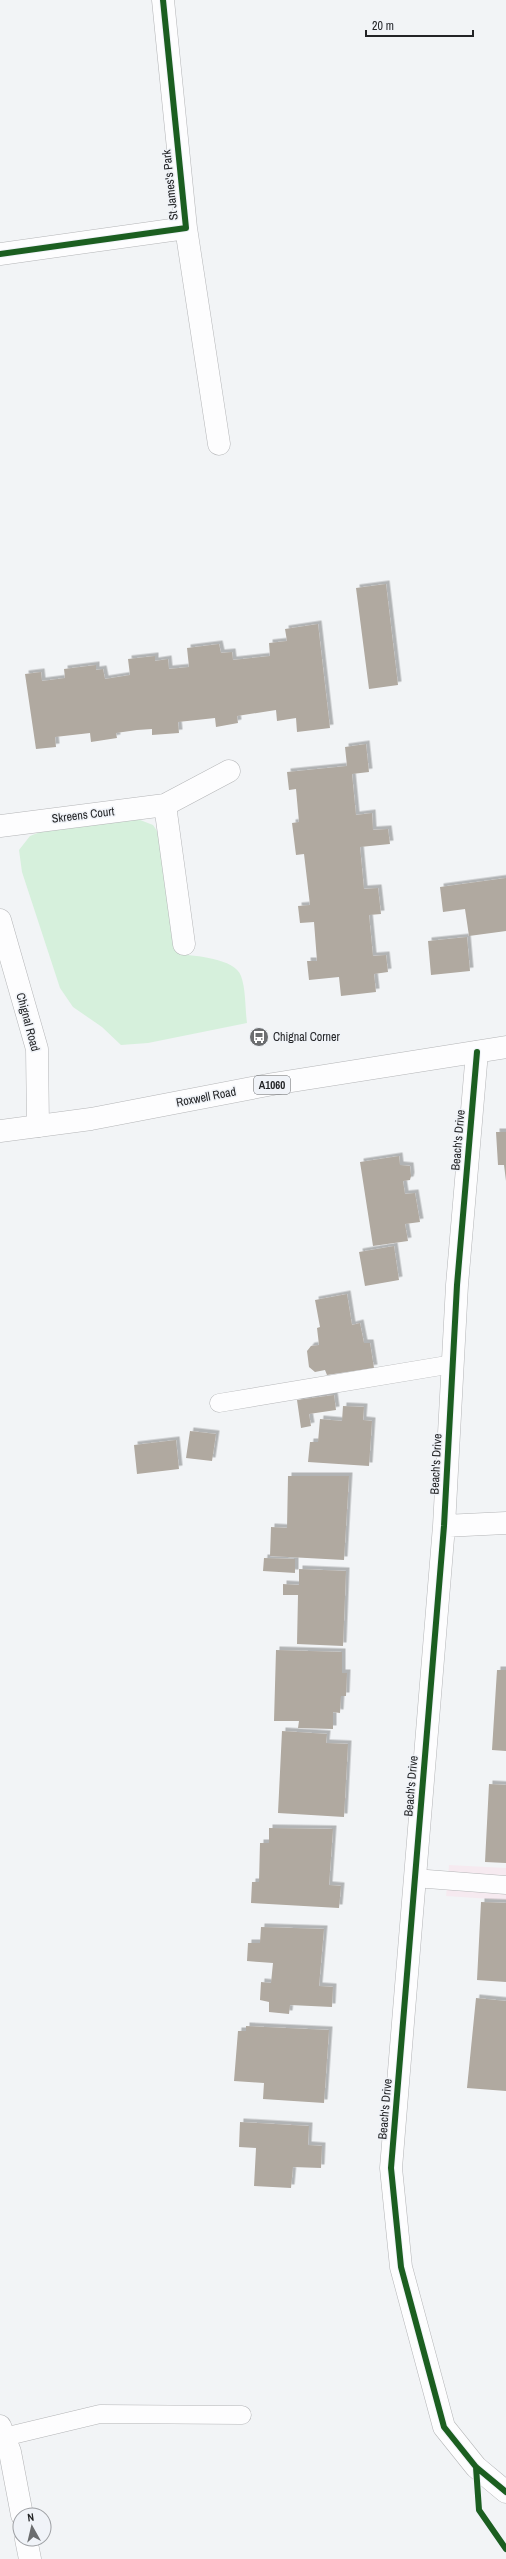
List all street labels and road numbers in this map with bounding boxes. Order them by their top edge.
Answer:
street label: St James's Park [158,149,182,221]
street label: Skreens Court [51,803,115,827]
street label: Chignal Road [12,991,44,1053]
road number: A1060 [254,1076,290,1094]
street label: Roxwell Road [175,1083,237,1111]
street label: Beach's Drive [447,1109,469,1171]
street label: Beach's Drive [426,1433,446,1495]
street label: Beach's Drive [400,1755,422,1817]
street label: Beach's Drive [374,2078,396,2140]

